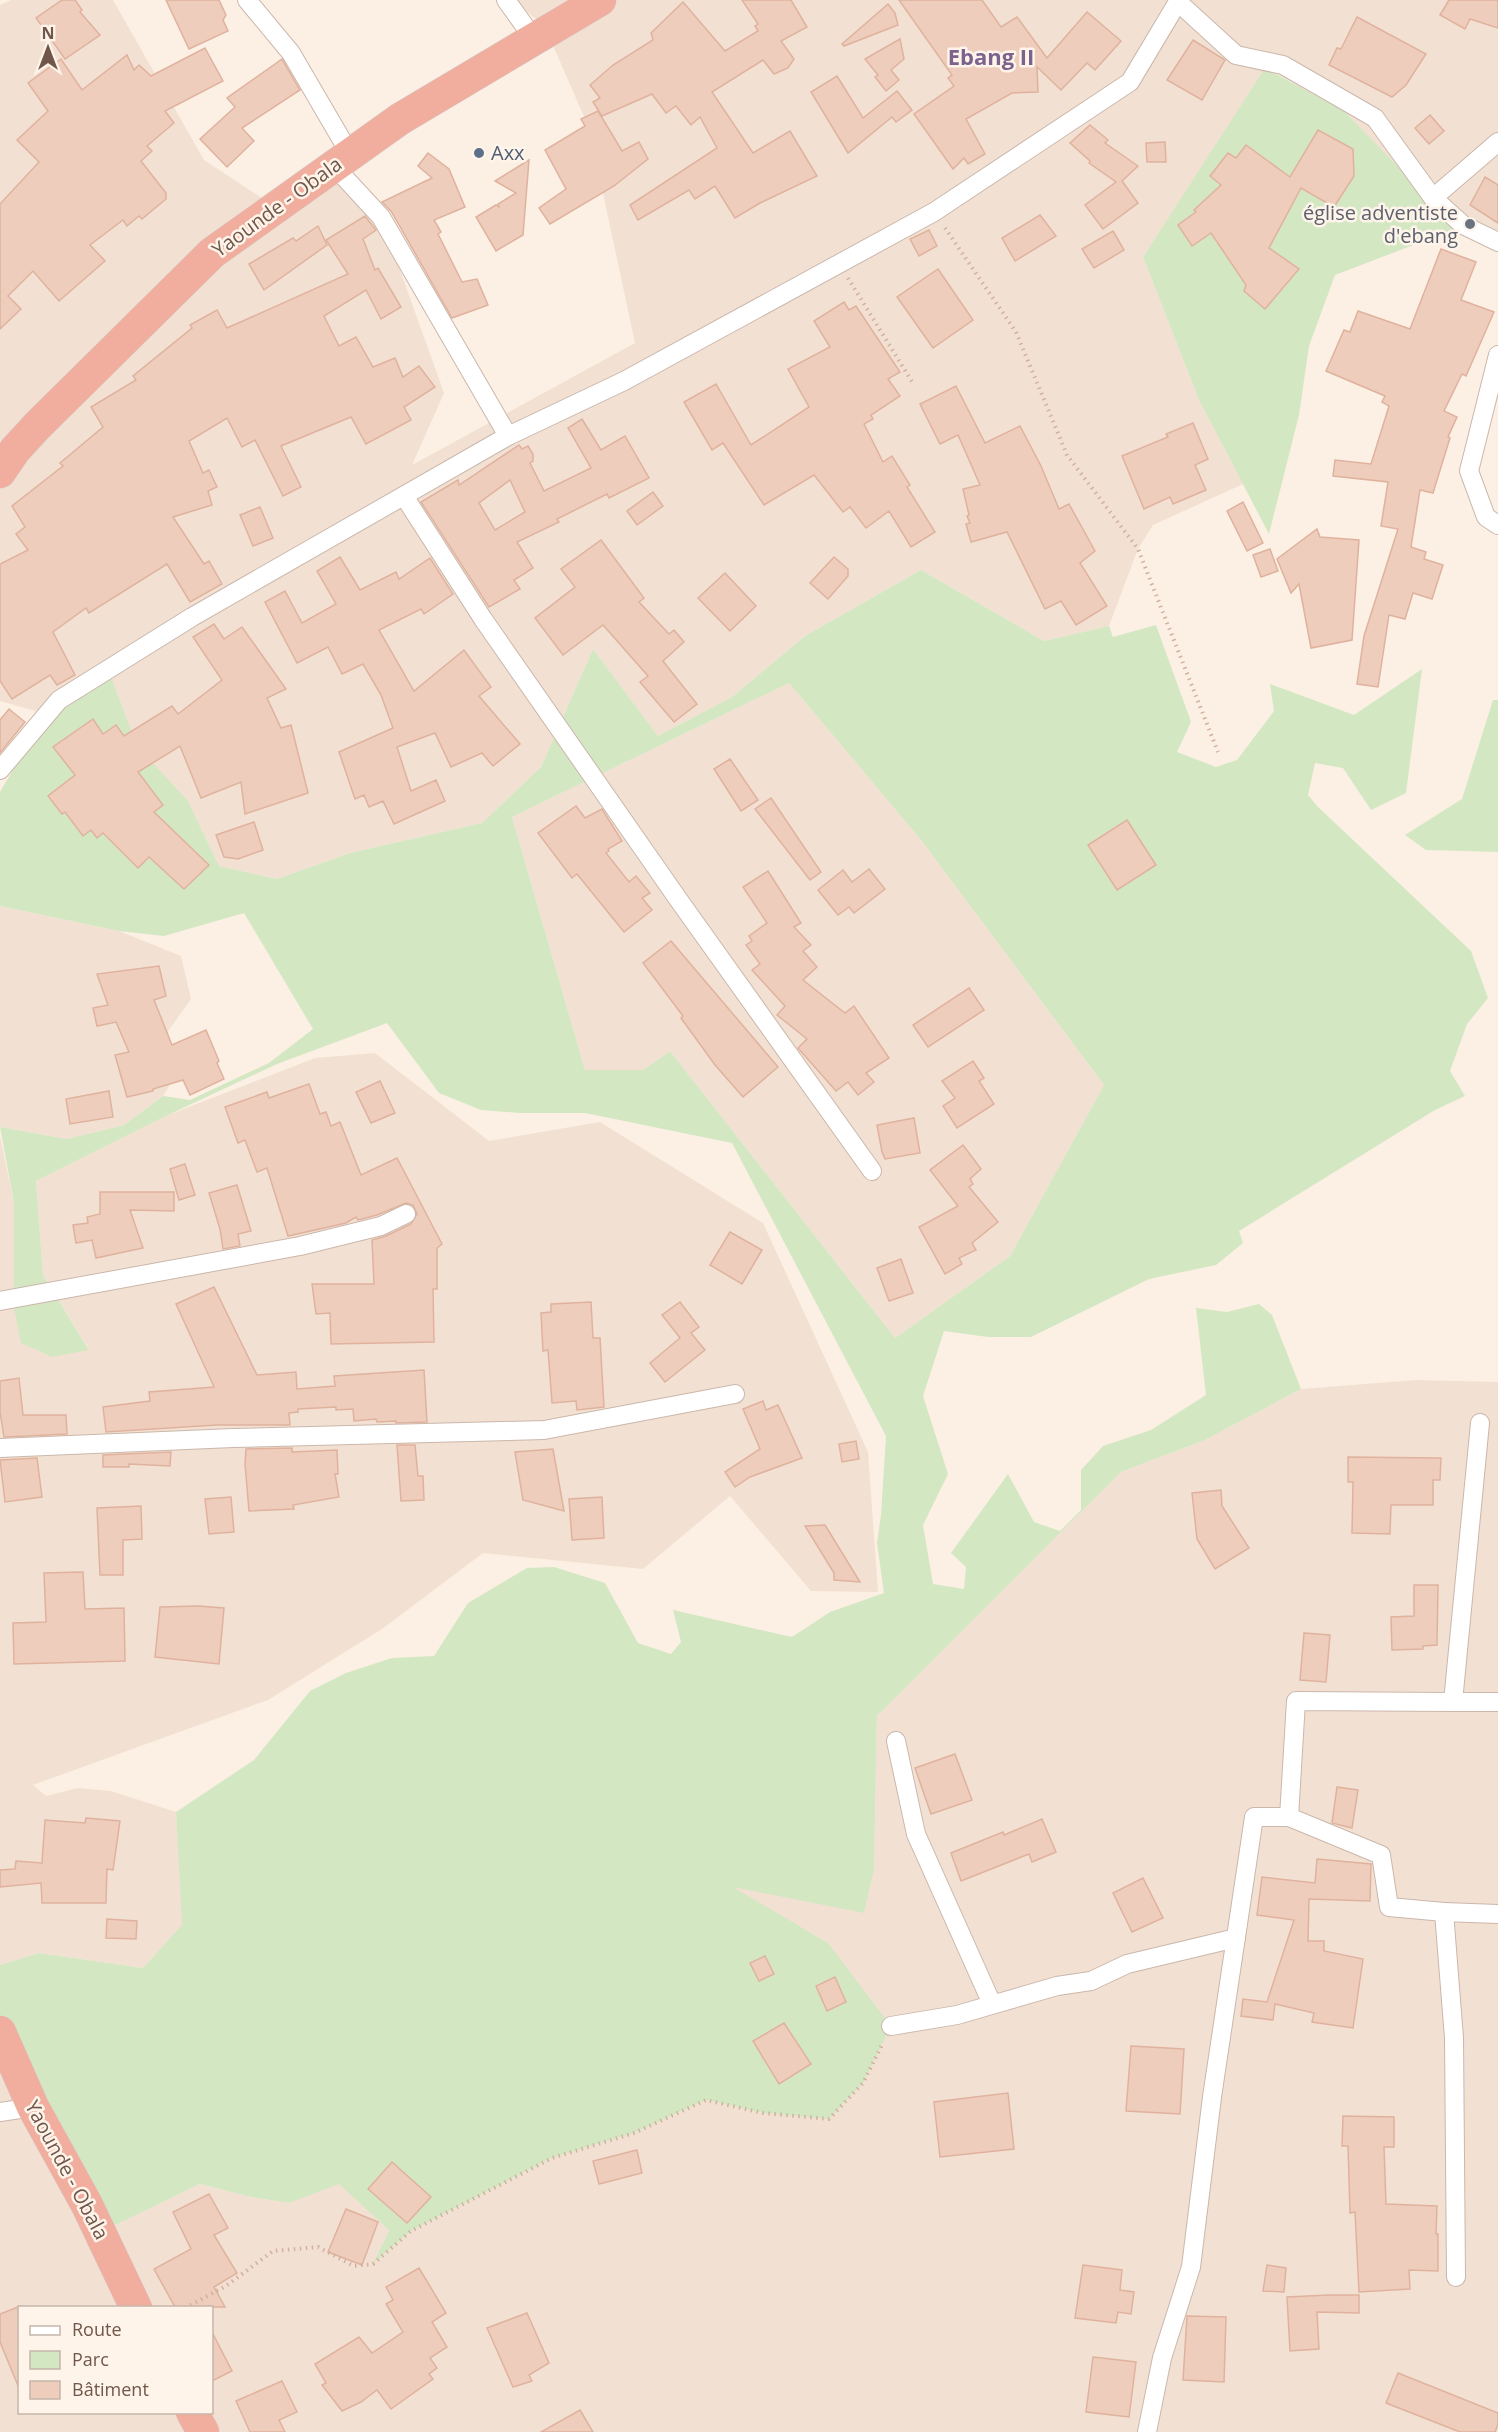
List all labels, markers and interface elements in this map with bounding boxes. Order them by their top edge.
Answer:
north arrow [18,18,78,78]
text: N [41,22,55,44]
district label: Ebang II [948,41,1034,71]
place label: Axx [491,139,525,166]
marker: Axx [472,146,486,160]
street label: Yaounde - Obala [206,150,347,263]
place label: église adventiste d'ebang [1303,199,1458,249]
marker: église adventiste d'ebang [1463,217,1477,231]
street label: Yaounde - Obala [19,2095,116,2244]
legend [18,2306,213,2414]
text: Route [72,2317,122,2341]
text: Parc [72,2347,109,2371]
text: Bâtiment [72,2377,149,2401]

